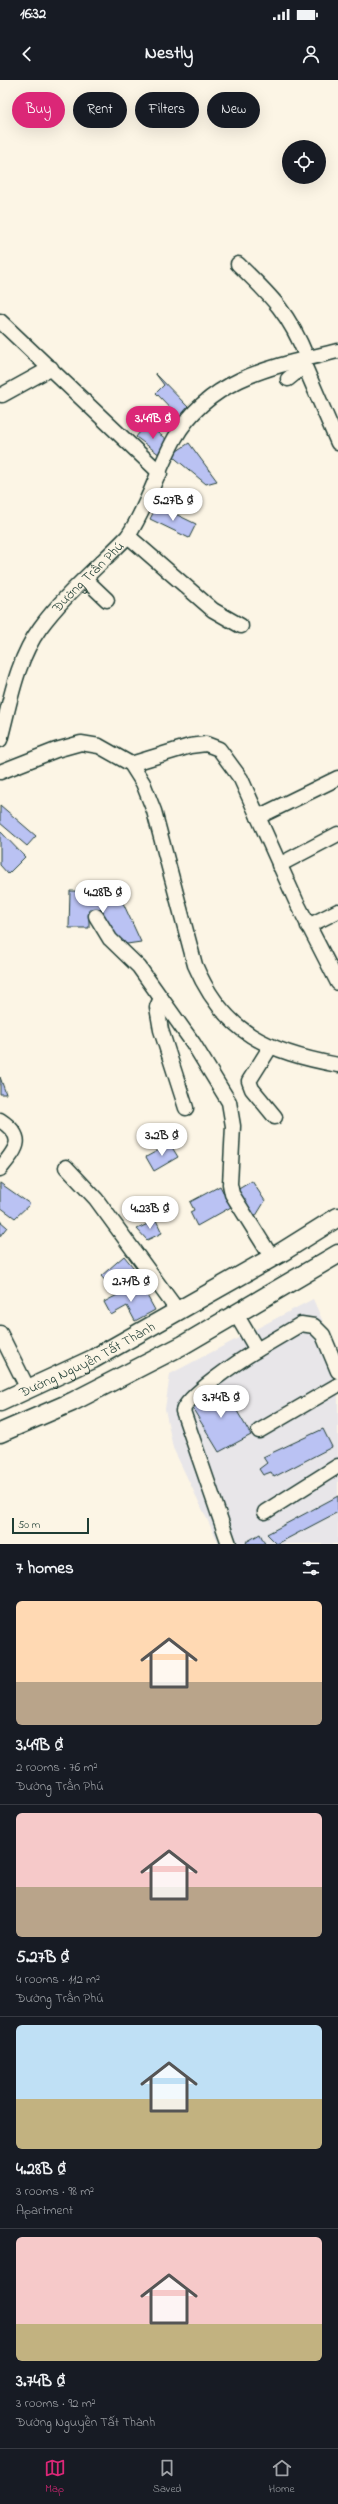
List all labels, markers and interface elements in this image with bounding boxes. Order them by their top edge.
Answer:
text: 16:32 [20,3,46,25]
text: Nestly [145,41,193,67]
icon: back [16,43,38,65]
icon: person [300,43,322,65]
chip: Buy [12,92,65,128]
chip: Rent [73,92,127,128]
chip: Filters [135,92,199,128]
chip: New [207,92,260,128]
map controls [282,140,326,184]
button: locate [282,140,326,184]
pin: 3.49B ₫ [116,406,190,440]
text: 3.49B ₫ [135,409,171,428]
pin: 5.27B ₫ [136,488,210,522]
text: 5.27B ₫ [153,491,193,510]
street label: Đường Trần Phú [47,537,130,619]
pin: 4.28B ₫ [66,880,140,914]
text: 4.28B ₫ [84,883,122,902]
pin: 3.2B ₫ [129,1123,195,1157]
text: 3.2B ₫ [145,1126,179,1145]
pin: 4.23B ₫ [113,1196,187,1230]
text: 4.23B ₫ [131,1199,169,1218]
pin: 2.71B ₫ [94,1269,168,1303]
text: 2.71B ₫ [112,1272,150,1291]
street label: Đường Nguyễn Tất Thành [15,1317,159,1404]
pin: 3.74B ₫ [184,1385,258,1419]
text: 3.74B ₫ [202,1388,240,1407]
scale bar [12,1516,89,1535]
text: 50 m [18,1517,40,1533]
text: 7 homes [16,1556,74,1581]
icon: filters [300,1557,322,1579]
icon: home [133,1627,205,1699]
text: 3.49B ₫ [16,1733,63,1758]
text: 2 rooms · 76 m² [16,1758,98,1777]
text: Đường Trần Phú [16,1777,104,1796]
icon: home [133,1839,205,1911]
text: 5.27B ₫ [16,1945,69,1970]
text: 4 rooms · 112 m² [16,1970,100,1989]
text: Đường Trần Phú [16,1989,104,2008]
icon: home [133,2051,205,2123]
text: 4.28B ₫ [16,2157,66,2182]
text: 3 rooms · 98 m² [16,2182,94,2201]
text: Apartment [16,2201,73,2220]
icon: home [133,2263,205,2335]
text: 3.74B ₫ [16,2369,65,2394]
text: 3 rooms · 92 m² [16,2394,96,2413]
text: Đường Nguyễn Tất Thành [16,2413,155,2432]
tab: Map [44,2457,66,2497]
tab: Saved [153,2457,182,2497]
tab: Home [269,2457,294,2497]

